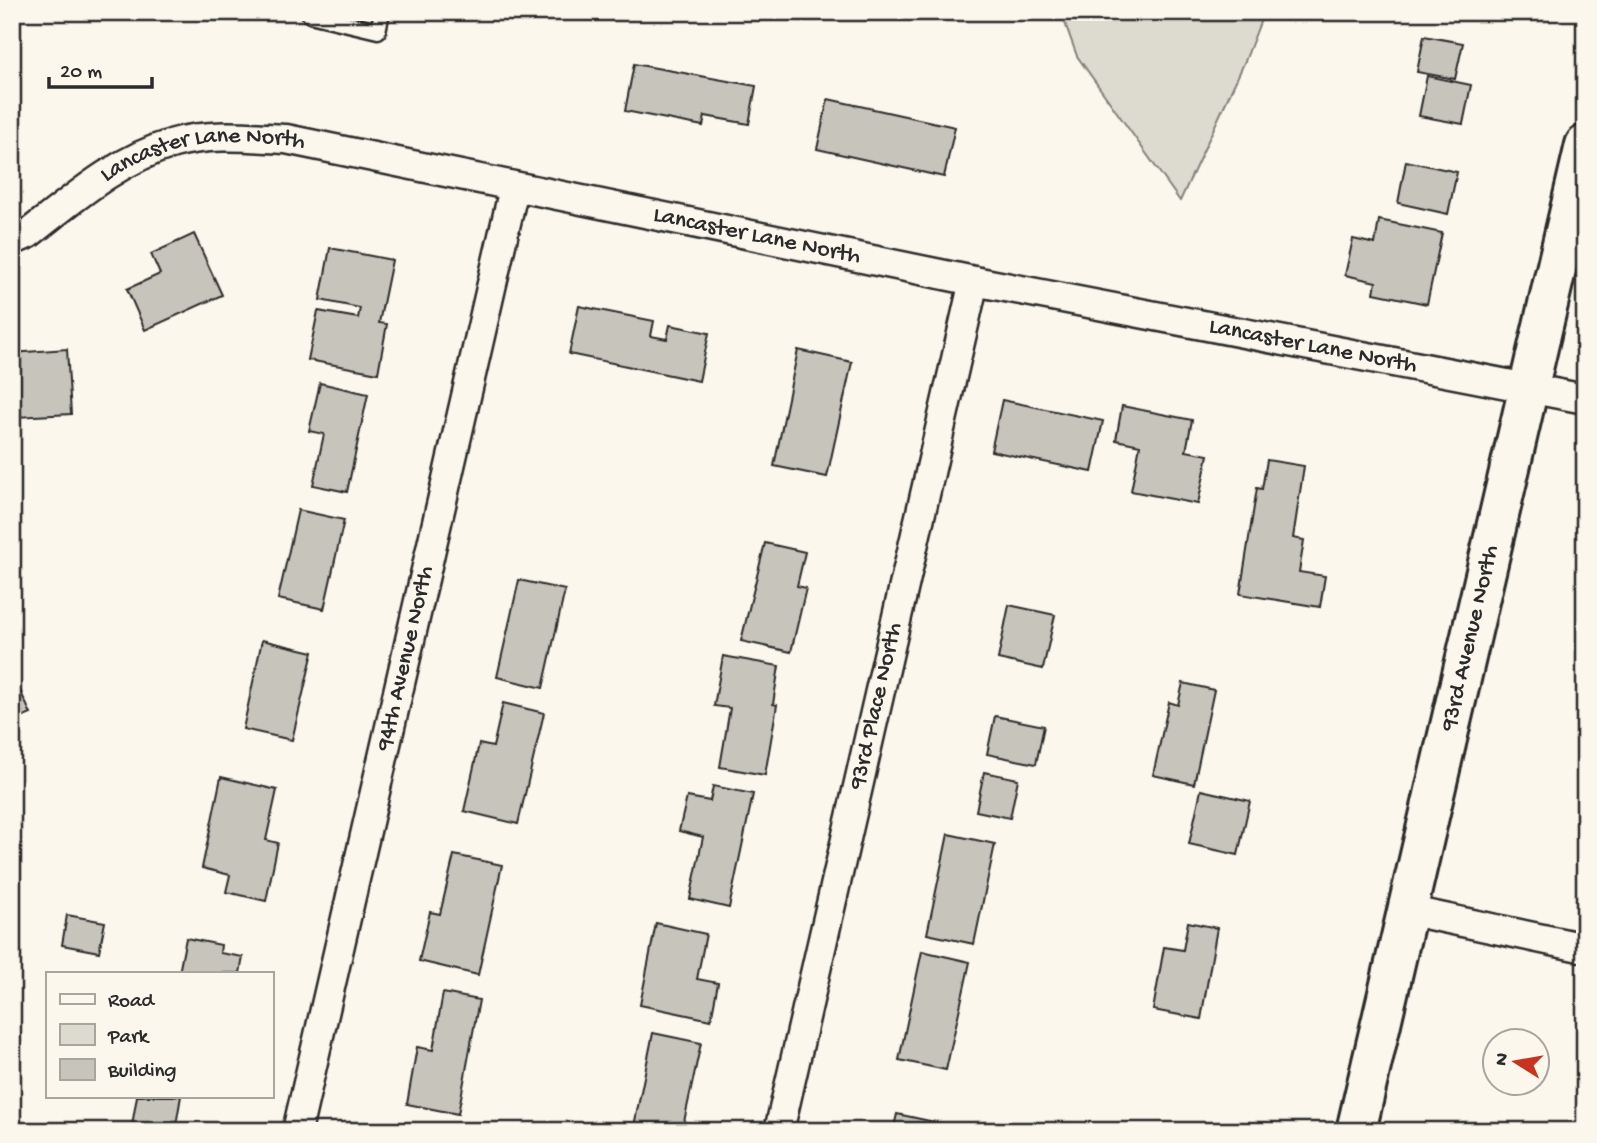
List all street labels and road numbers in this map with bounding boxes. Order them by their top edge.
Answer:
street label: Lancaster Lane North [95,122,308,189]
street label: Lancaster Lane North [650,201,863,272]
street label: Lancaster Lane North [1207,312,1420,381]
street label: 93rd Avenue North [1435,542,1506,735]
street label: 94th Avenue North [370,563,441,755]
street label: 93rd Place North [843,620,910,793]

